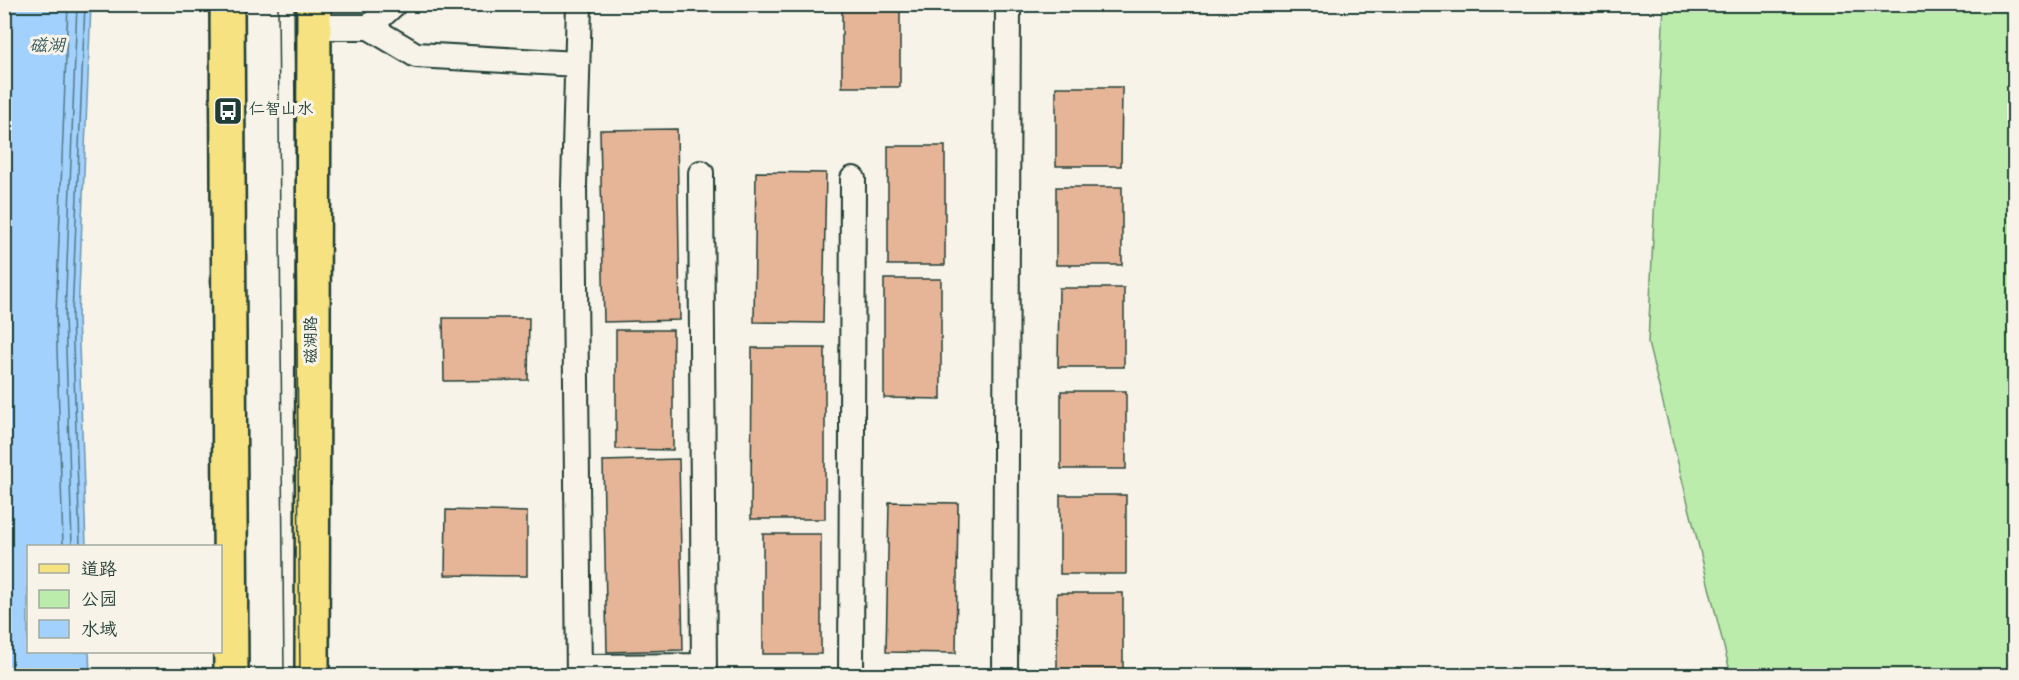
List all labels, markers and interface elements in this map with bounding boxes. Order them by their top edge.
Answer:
water label: 磁湖 [29,36,67,58]
bus stop icon: 仁智山水 [212,95,244,127]
place label: 仁智山水 [249,100,314,121]
street label: 磁湖路 [302,316,323,364]
legend [27,545,222,653]
text: 道路 [81,560,117,582]
text: 公园 [81,590,117,612]
text: 水域 [81,620,117,642]

